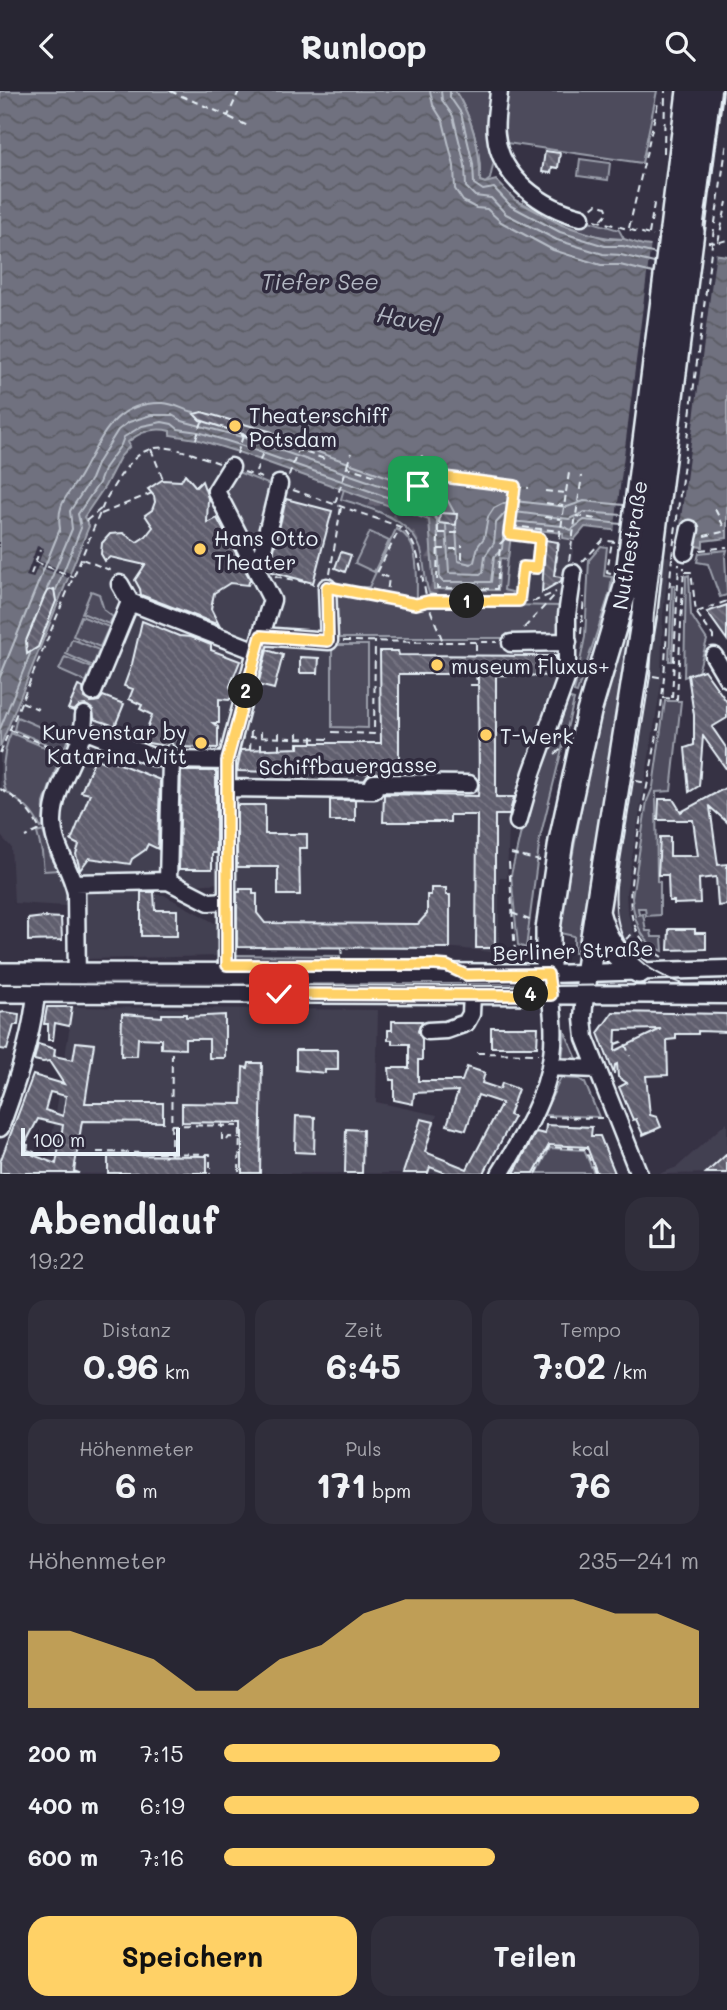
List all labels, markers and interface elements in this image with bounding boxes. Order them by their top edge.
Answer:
text: Runloop [300,25,427,67]
icon: back [28,27,66,65]
icon: search [661,27,699,65]
water label: Tiefer See [261,266,379,296]
water label: Havel [374,298,442,340]
place label: Theaterschiff Potsdam [249,401,389,452]
marker: Theaterschiff Potsdam [227,418,243,434]
pin [388,456,448,516]
icon: arrive [399,467,437,505]
street label: Nuthestraße [605,478,653,612]
place label: Hans Otto Theater [214,524,318,575]
marker: Hans Otto Theater [192,541,208,557]
pin: 1 [449,583,484,619]
text: 1 [462,588,471,613]
place label: museum Fluxus+ [451,652,610,679]
marker: museum Fluxus+ [429,657,445,673]
pin: 2 [229,673,264,709]
text: 2 [240,678,251,703]
place label: Kurvenstar by Katarina Witt [42,718,187,769]
place label: T-Werk [500,722,574,749]
marker: T-Werk [478,727,494,743]
marker: Kurvenstar by Katarina Witt [193,735,209,751]
street label: Schiffbauergasse [258,750,438,780]
street label: Berliner Straße [492,934,654,966]
pin [249,964,309,1024]
icon: check [260,975,298,1013]
pin: 4 [514,977,548,1011]
text: 4 [524,981,537,1006]
scale bar [21,1125,180,1156]
text: 100 m [32,1127,85,1152]
text: Abendlauf [28,1194,219,1244]
button: share [625,1197,699,1271]
text: 19:22 [28,1245,85,1275]
text: Distanz [102,1317,171,1342]
text: Zeit [344,1317,383,1342]
text: Tempo [560,1317,621,1342]
text: 0.96 [83,1342,159,1388]
text: 6:45 [326,1342,401,1388]
text: 7:02 [534,1342,606,1388]
text: km [159,1359,190,1384]
text: /km [606,1359,647,1384]
text: Höhenmeter [79,1436,194,1461]
text: Puls [345,1436,382,1461]
text: kcal [572,1436,609,1461]
text: 6 [115,1461,136,1507]
text: 171 [316,1461,366,1507]
text: 76 [570,1461,611,1507]
text: m [136,1478,158,1503]
text: bpm [366,1478,411,1503]
text: Höhenmeter [28,1545,166,1575]
text: 235–241 m [578,1545,699,1575]
text: 200 m [28,1738,97,1768]
text: 7:15 [140,1738,184,1768]
text: 400 m [28,1790,99,1820]
text: 6:19 [140,1790,185,1820]
text: 600 m [28,1842,98,1872]
text: 7:16 [140,1842,184,1872]
button: Speichern [28,1916,357,1996]
button: Teilen [371,1916,699,1996]

